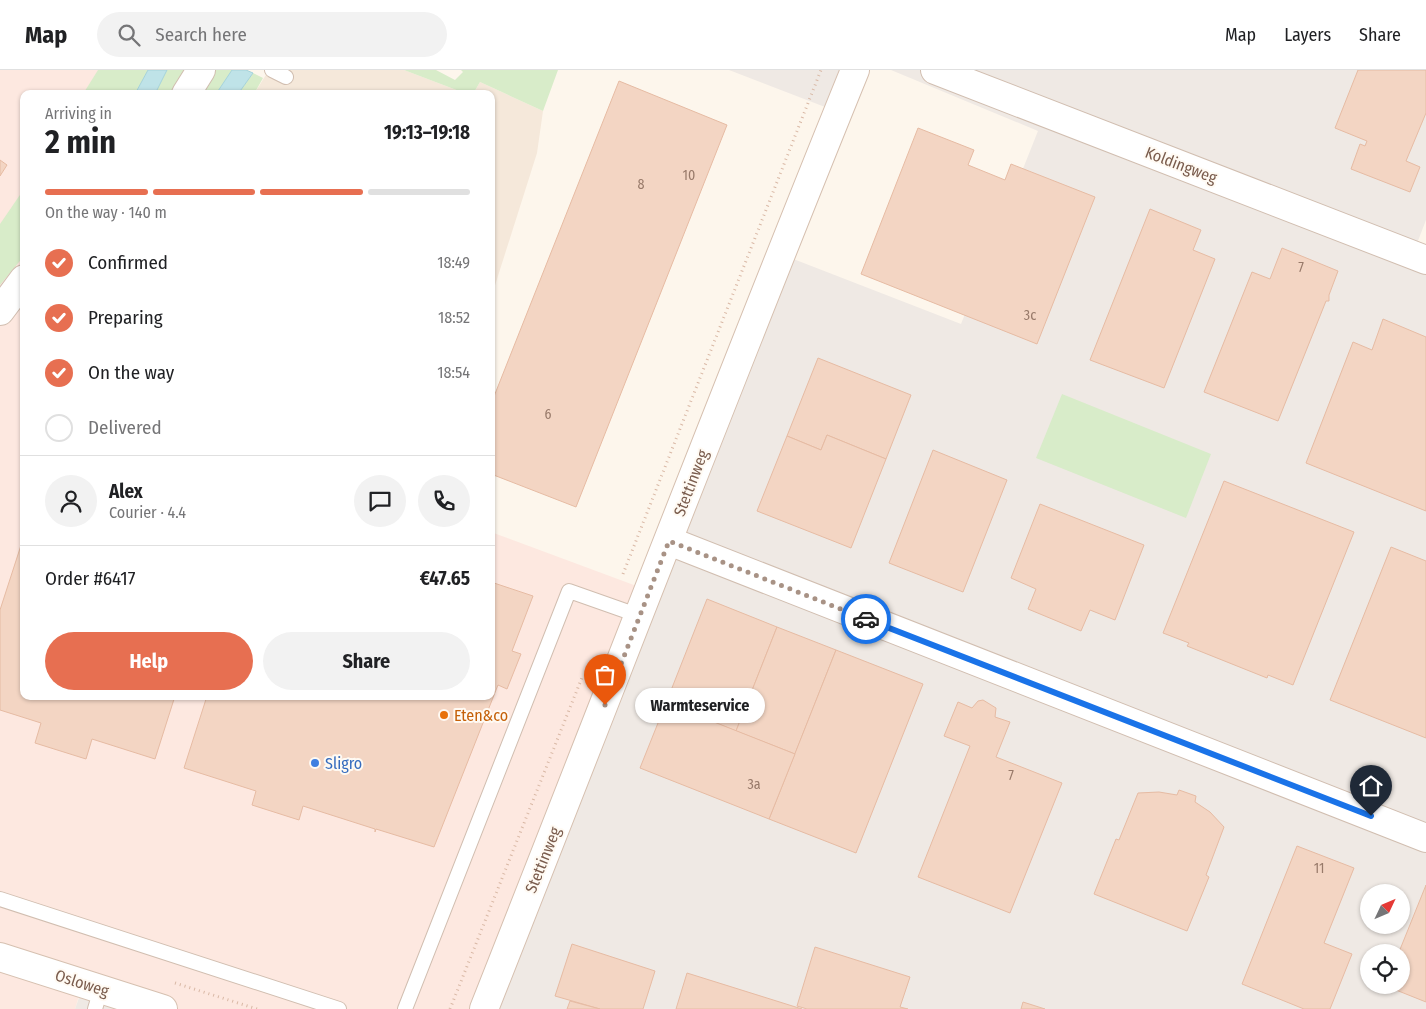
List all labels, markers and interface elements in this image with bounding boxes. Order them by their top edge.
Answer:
search box [97,12,447,57]
text: Map [25,21,67,49]
icon: search [115,21,143,49]
text: Search here [155,23,247,46]
text: Map [1225,24,1256,46]
text: Layers [1284,24,1331,46]
text: Share [1359,24,1401,46]
text: Arriving in [45,104,112,123]
text: 19:13–19:18 [384,121,470,144]
text: 2 min [45,123,116,161]
street label: Koldingweg [1142,143,1220,188]
house number: 10 [683,167,695,184]
house number: 8 [638,176,645,193]
text: On the way · 140 m [45,203,167,222]
icon: check [45,249,73,277]
text: Confirmed [88,251,168,274]
text: 18:49 [437,253,470,272]
house number: 7 [1298,259,1304,276]
icon: check [45,304,73,332]
text: Preparing [88,306,163,329]
house number: 3c [1024,307,1036,324]
text: 18:52 [438,308,470,327]
icon: check [45,359,73,387]
text: On the way [88,361,174,384]
text: 18:54 [437,363,470,382]
house number: 6 [545,406,552,423]
text: Delivered [88,416,162,439]
street label: Stettinweg [670,447,713,519]
button: person [45,475,97,527]
button: chat [354,475,406,527]
button: phone [418,475,470,527]
text: Alex [109,480,143,503]
text: Courier · 4.4 [109,503,186,522]
text: Order #6417 [45,567,135,590]
text: €47.65 [420,567,470,590]
courier [841,594,891,644]
icon: car [852,605,880,633]
button: Help [45,632,253,690]
button: Share [263,632,470,690]
pin [584,654,626,705]
icon: bag [591,661,619,689]
callout: Warmteservice [635,688,765,722]
text: Warmteservice [651,696,749,715]
place label: Eten&co [454,706,508,725]
marker: Eten&co [438,709,450,721]
place label: Sligro [325,754,362,773]
marker: Sligro [309,757,321,769]
pin [1350,765,1392,816]
house number: 7 [1008,767,1014,784]
icon: home [1357,772,1385,800]
house number: 3a [747,776,761,793]
street label: Stettinweg [521,824,565,896]
house number: 11 [1314,860,1324,877]
north arrow [1360,884,1410,934]
map controls [1360,884,1410,994]
button: locate [1360,944,1410,994]
street label: Osloweg [53,965,112,1001]

